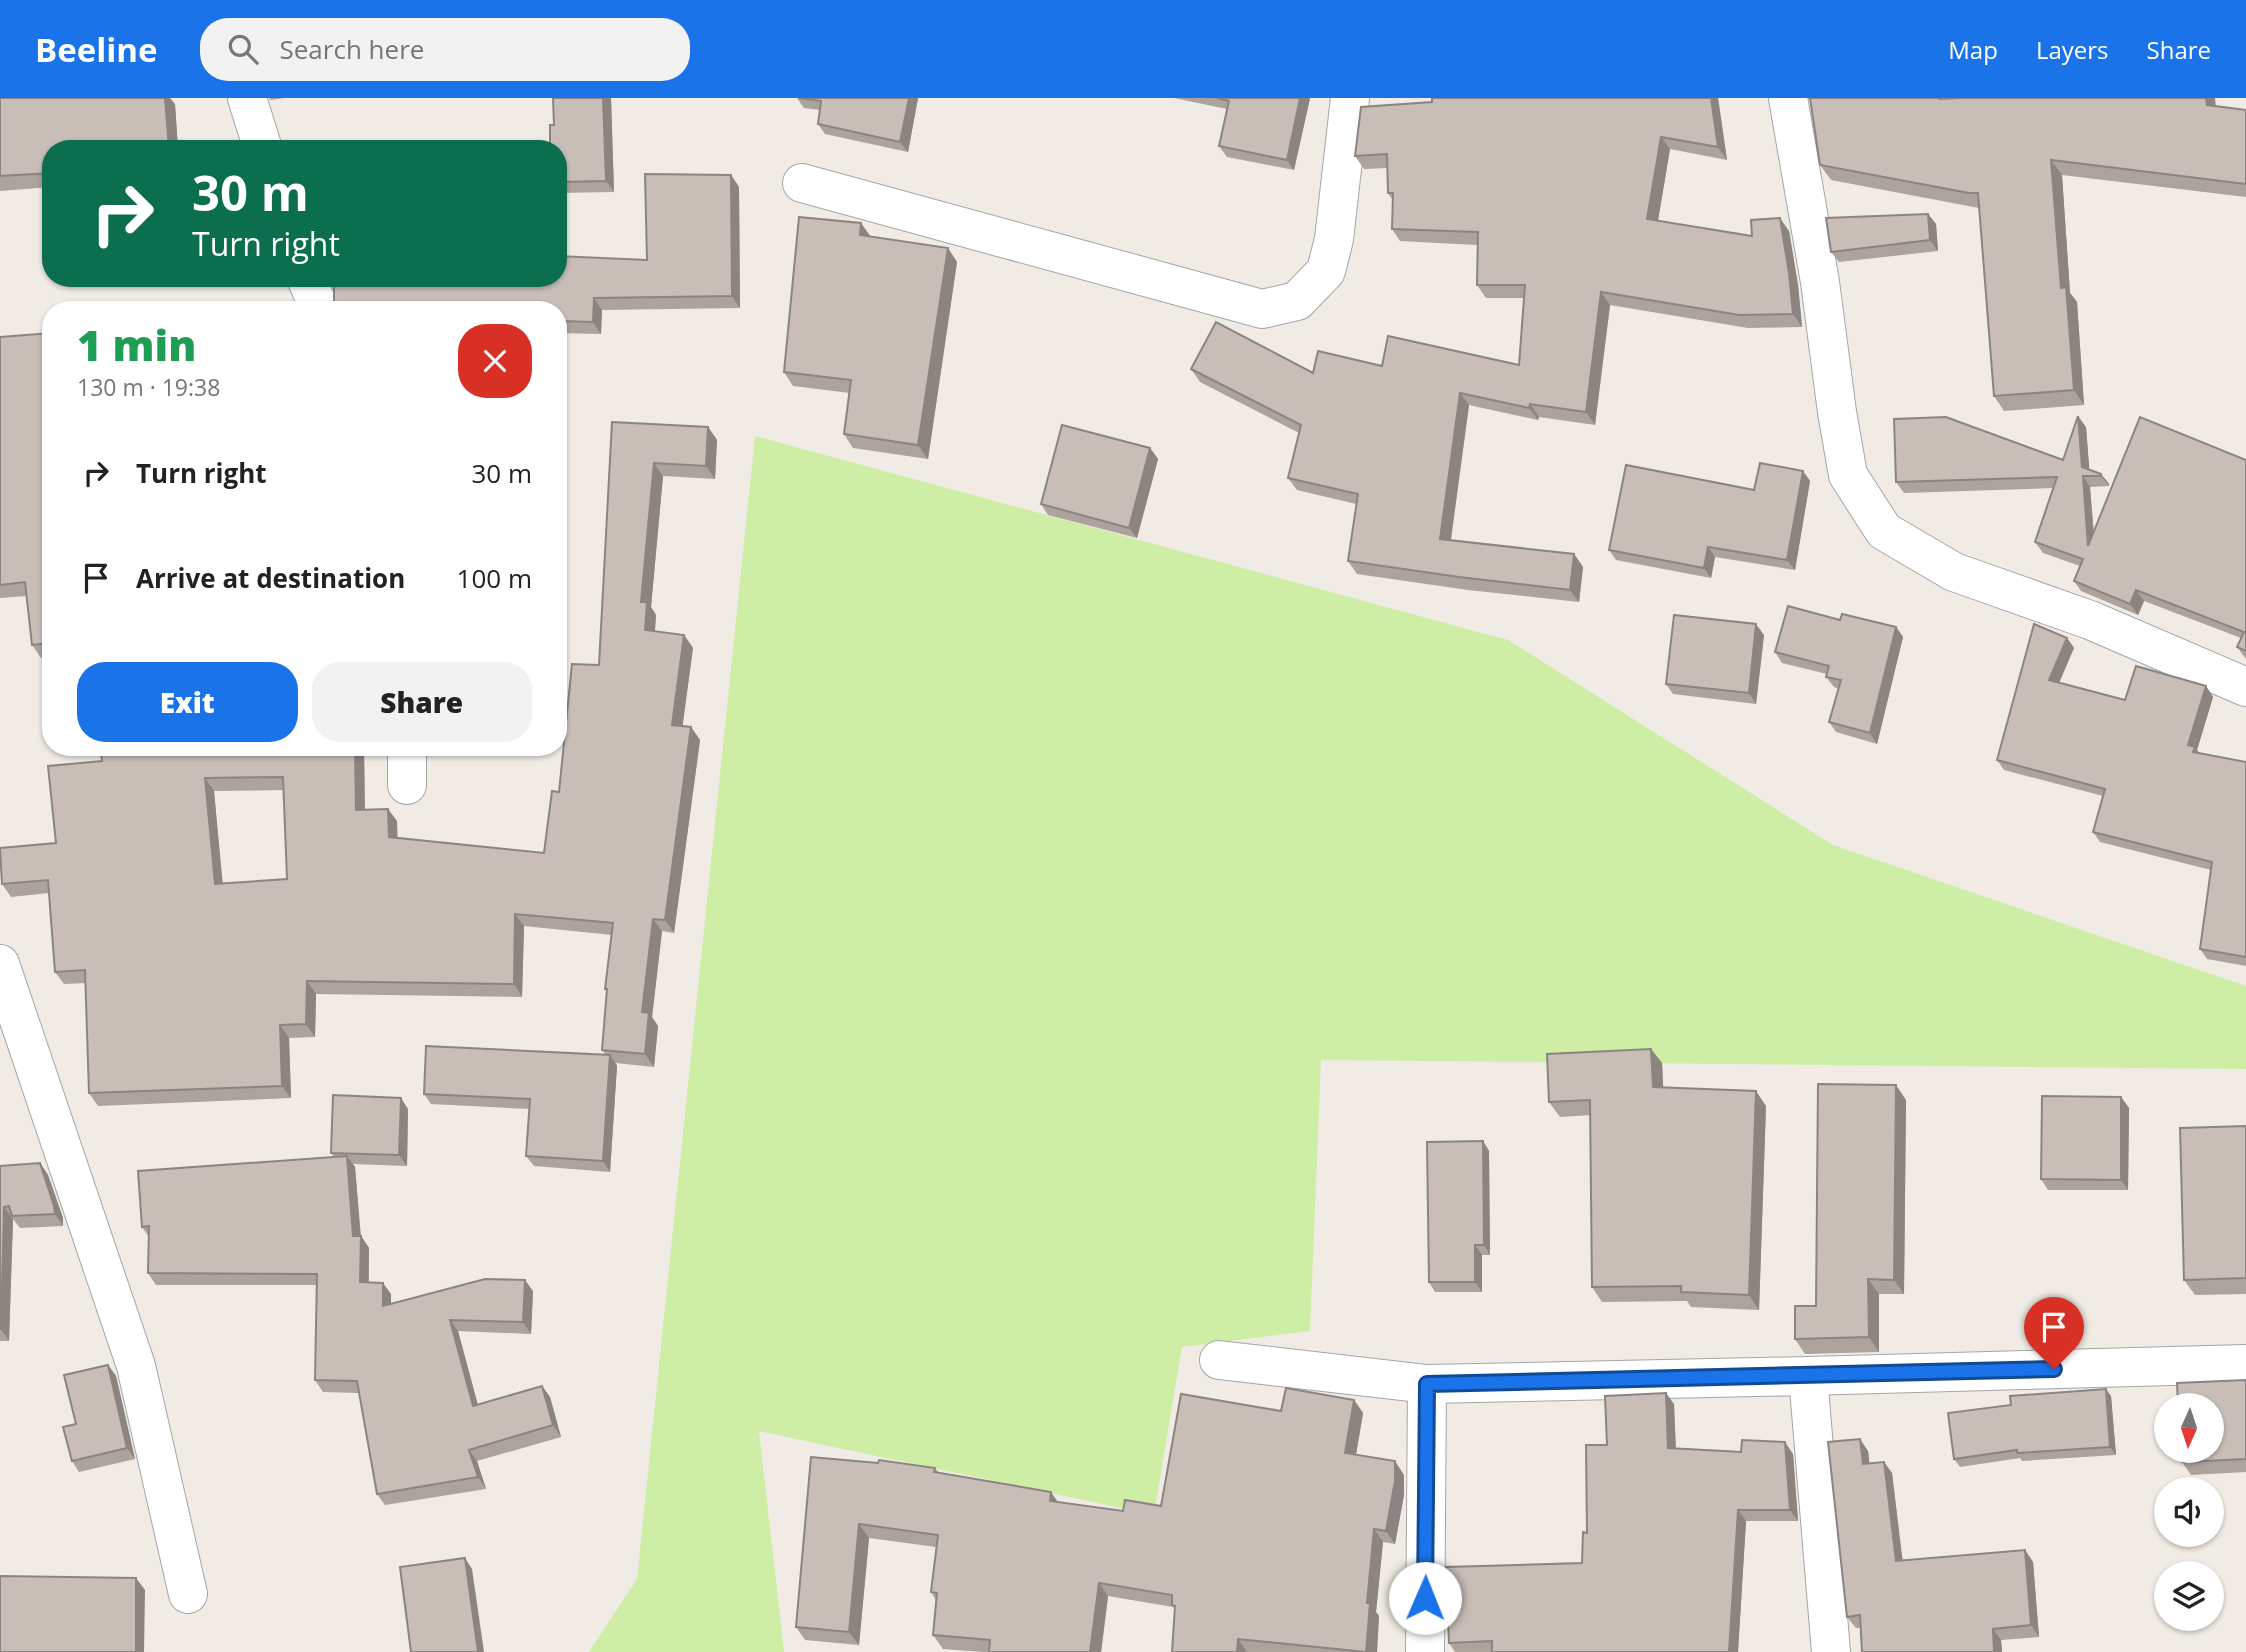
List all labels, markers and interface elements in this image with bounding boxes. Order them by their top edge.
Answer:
search box [200,18,690,81]
text: Beeline [35,27,158,72]
icon: search [224,30,262,68]
text: Search here [280,31,424,67]
text: Map [1948,33,1998,66]
text: Layers [2036,33,2109,66]
text: Share [2147,33,2211,66]
text: 30 m [192,159,309,225]
icon: right [77,168,168,259]
text: Turn right [192,222,340,265]
text: 1 min [77,316,196,373]
button: close [458,324,532,398]
text: 130 m · 19:38 [77,371,220,403]
icon: right [77,454,115,492]
text: Turn right [136,455,267,491]
text: 30 m [471,455,532,491]
icon: arrive [77,559,115,597]
text: Arrive at destination [136,560,405,596]
text: 100 m [457,560,532,596]
button: Exit [77,662,298,742]
button: Share [312,662,532,742]
pin [2024,1297,2084,1369]
icon: arrive [2035,1308,2073,1346]
north arrow [2154,1393,2224,1463]
map controls [2154,1393,2224,1631]
button: sound [2154,1477,2224,1547]
position arrow [1388,1561,1462,1635]
button: layers [2154,1561,2224,1631]

